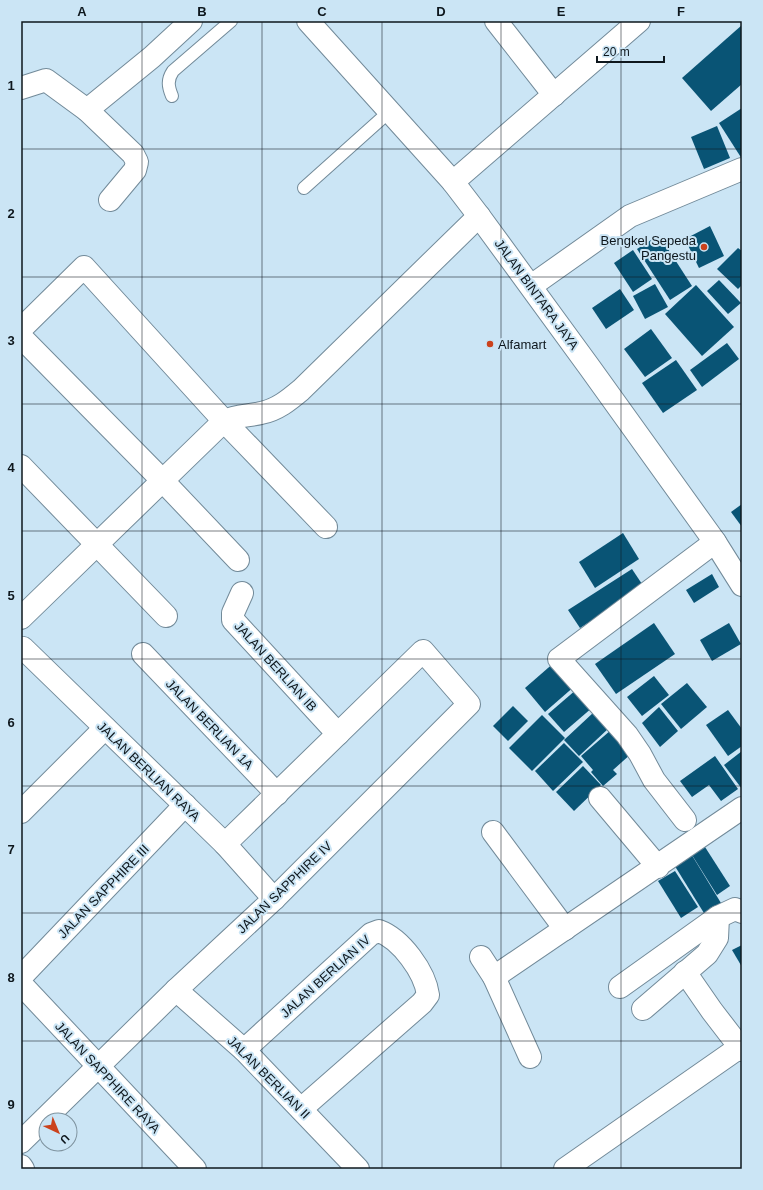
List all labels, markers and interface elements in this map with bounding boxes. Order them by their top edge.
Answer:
text: A [77,4,87,19]
text: B [197,4,207,19]
text: C [317,4,327,19]
text: D [436,4,446,19]
text: E [557,4,566,19]
text: F [677,4,685,19]
scale bar [597,38,664,64]
text: 20 m [603,45,630,59]
text: 1 [7,78,15,93]
text: 2 [7,206,15,221]
place label: Bengkel Sepeda Pangestu [601,233,697,263]
street label: JALAN BINTARA JAYA [491,236,582,353]
marker: Bengkel Sepeda Pangestu [699,242,709,252]
text: 3 [7,333,15,348]
place label: Alfamart [498,337,547,352]
marker: Alfamart [485,339,495,349]
text: 4 [7,460,15,475]
text: 5 [7,588,15,603]
street label: JALAN BERLIAN IB [231,618,320,714]
street label: JALAN BERLIAN 1A [163,676,257,773]
text: 6 [7,715,15,730]
street label: JALAN BERLIAN RAYA [94,718,203,824]
street label: JALAN SAPPHIRE IV [234,838,335,936]
street label: JALAN SAPPHIRE III [55,841,152,941]
text: 7 [7,842,15,857]
street label: JALAN BERLIAN IV [277,932,374,1021]
text: 8 [7,970,15,985]
street label: JALAN SAPPHIRE RAYA [52,1019,163,1136]
street label: JALAN BERLIAN II [224,1033,313,1122]
text: 9 [7,1097,15,1112]
north arrow [38,1112,78,1152]
text: U [58,1132,72,1146]

